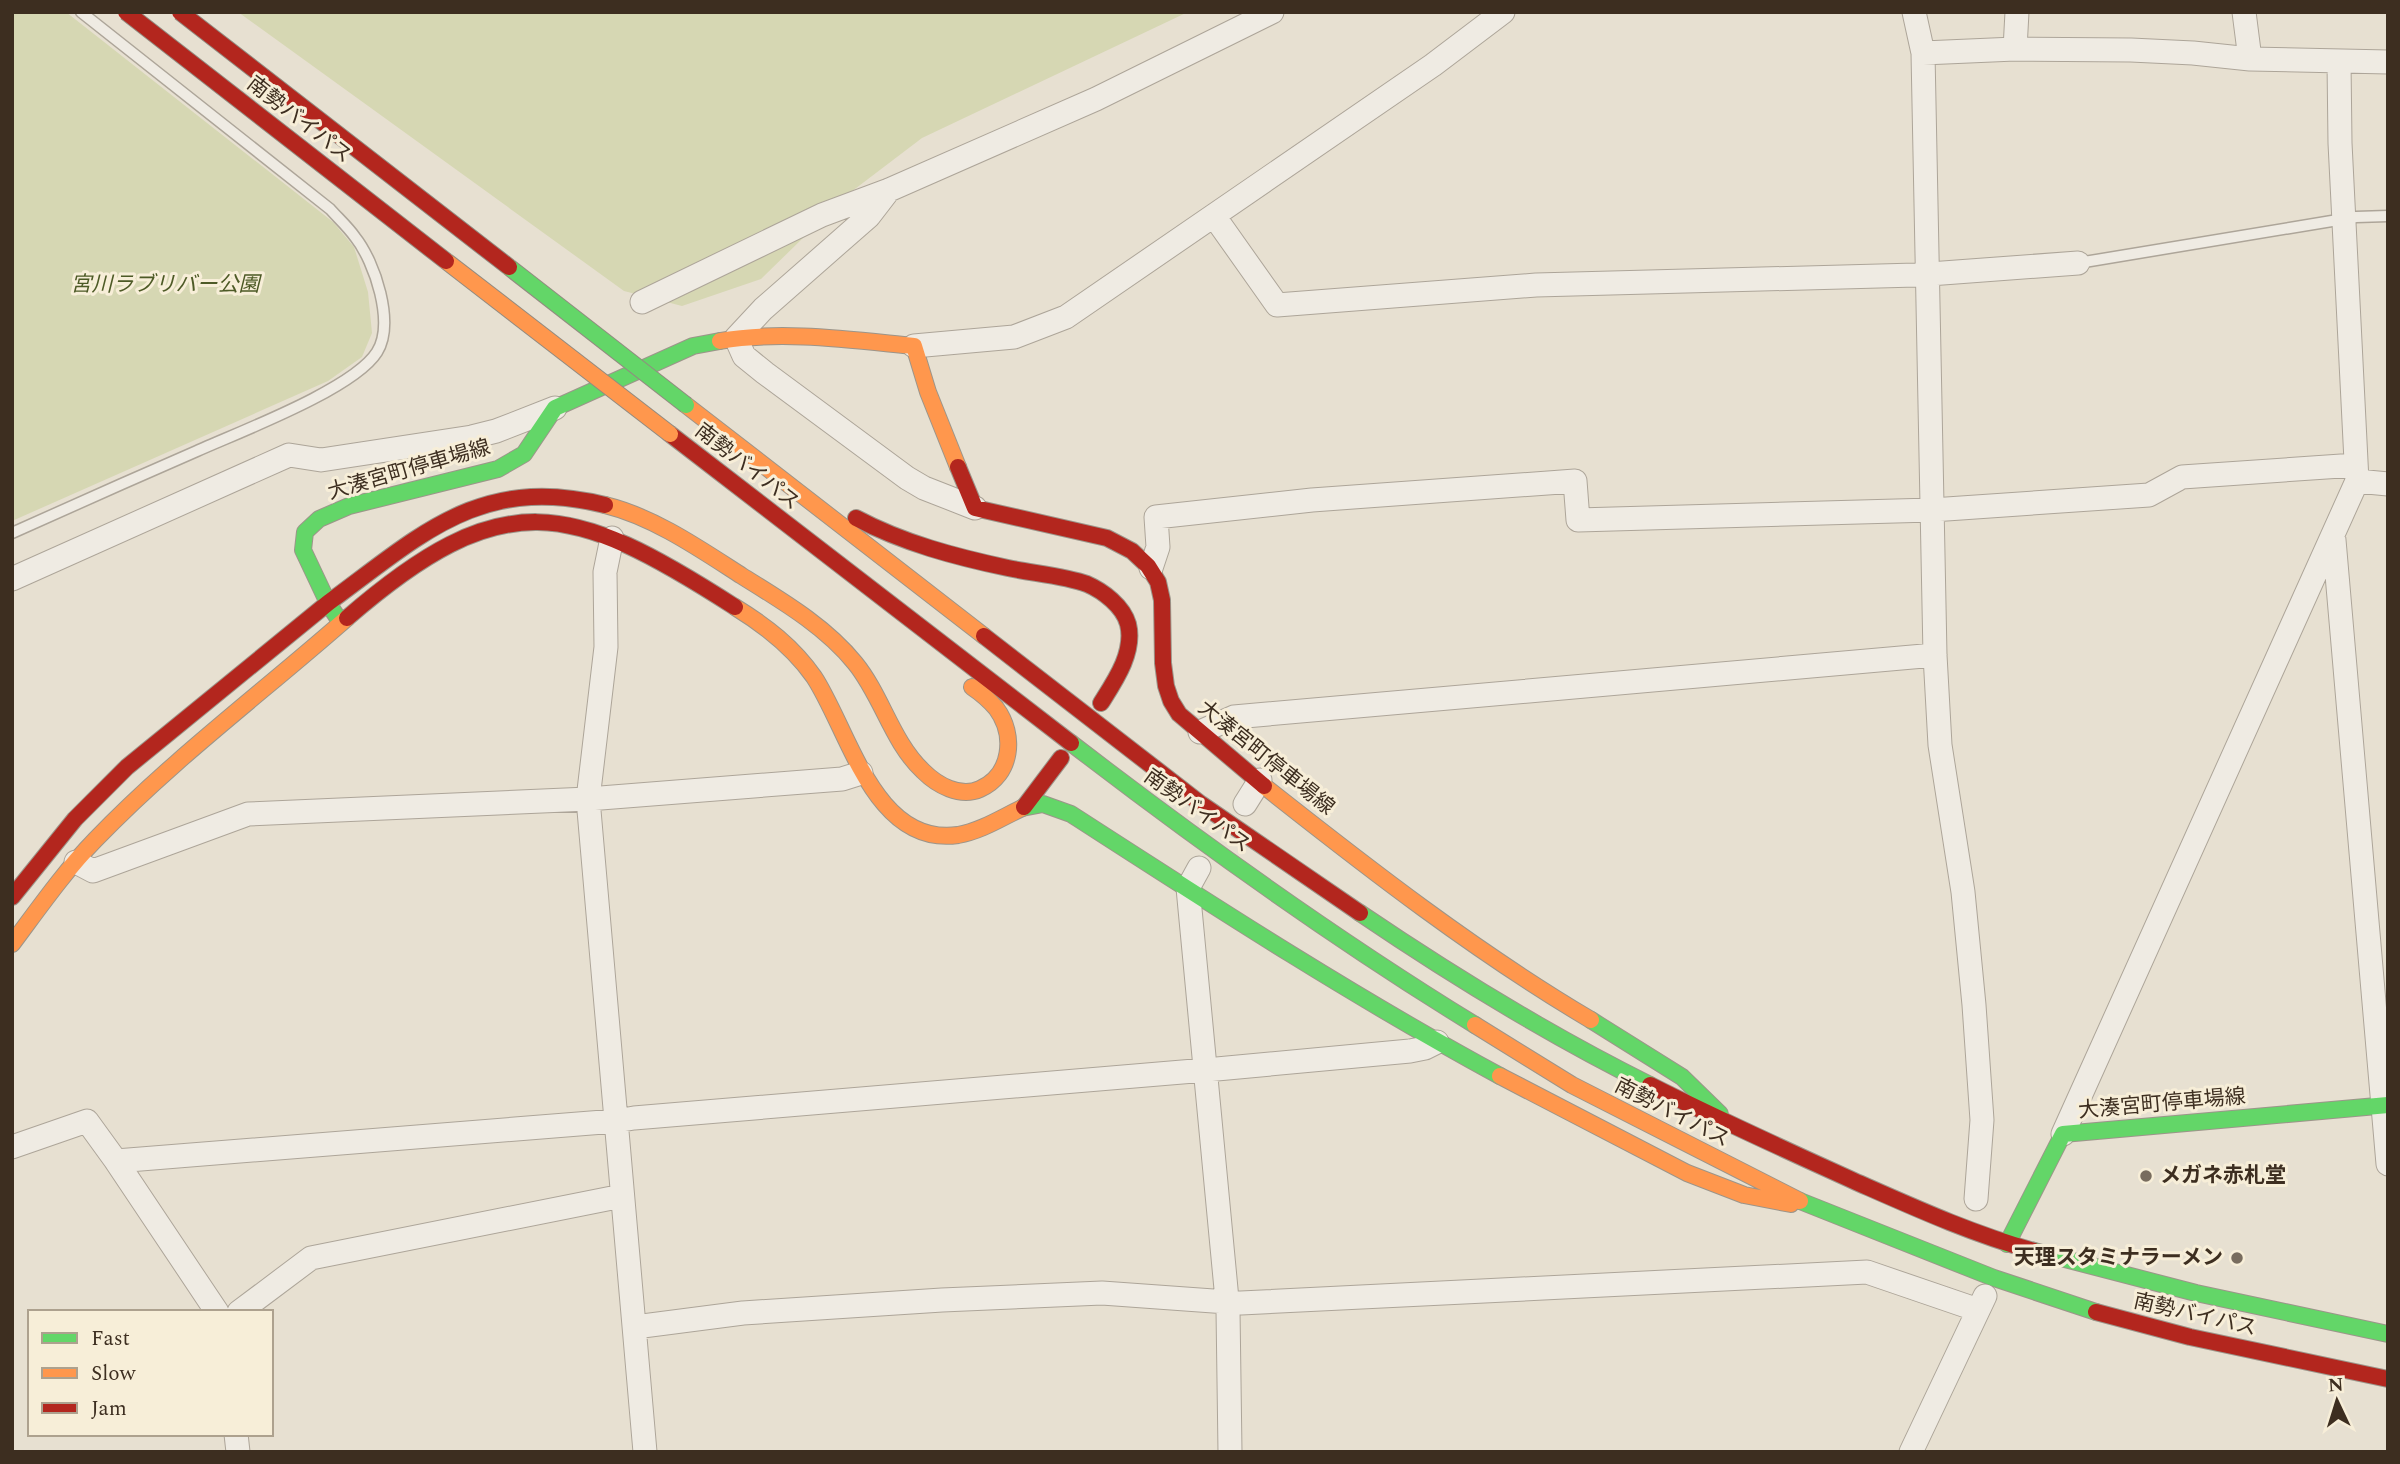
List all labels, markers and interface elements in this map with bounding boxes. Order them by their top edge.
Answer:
street label: 南勢バイパス [240,69,358,171]
park label: 宮川ラブリバー公園 [71,269,262,301]
street label: 南勢バイパス [688,416,806,518]
street label: 大湊宮町停車場線 [324,431,494,509]
street label: 大湊宮町停車場線 [1191,693,1341,823]
street label: 南勢バイパス [1137,761,1257,861]
street label: 南勢バイパス [1609,1070,1735,1156]
street label: 大湊宮町停車場線 [2077,1081,2247,1127]
place label: メガネ赤札堂 [2160,1160,2286,1192]
marker: メガネ赤札堂 [2138,1168,2154,1184]
place label: 天理スタミナラーメン [2014,1242,2223,1274]
marker: 天理スタミナラーメン [2229,1250,2245,1266]
street label: 南勢バイパス [2130,1285,2260,1345]
legend [28,1310,273,1436]
text: Fast [91,1323,130,1355]
text: Slow [91,1358,137,1390]
north arrow [2302,1366,2372,1436]
text: N [2327,1371,2345,1401]
text: Jam [91,1393,127,1425]

